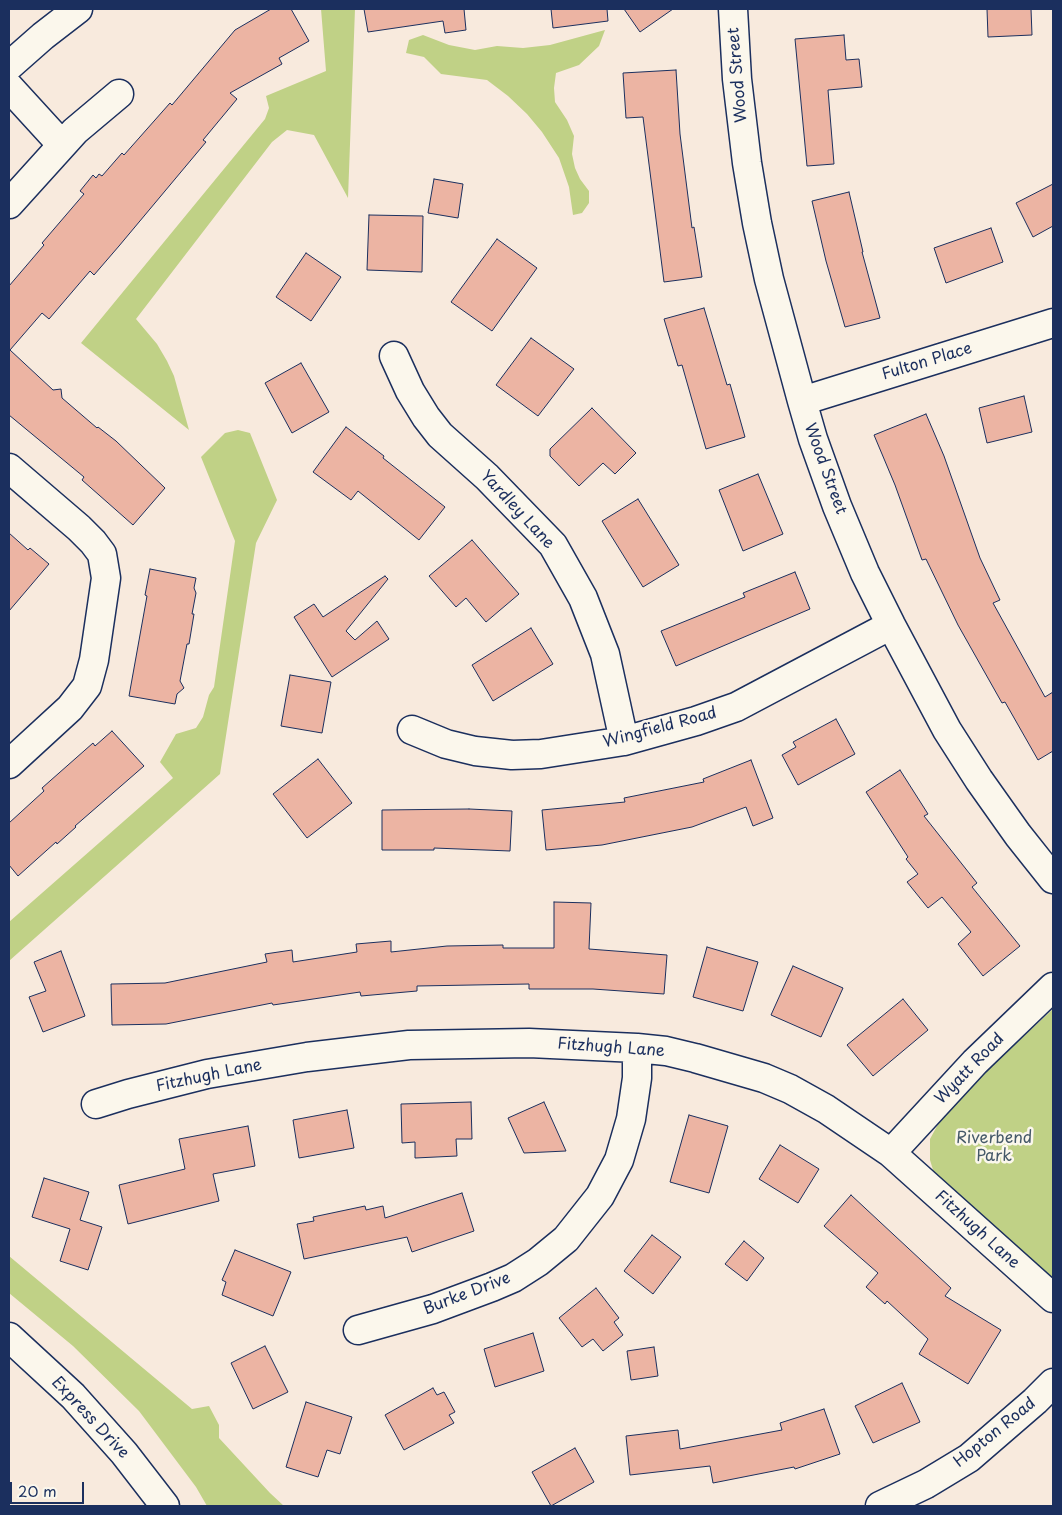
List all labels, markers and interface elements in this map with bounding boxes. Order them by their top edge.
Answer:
street label: Wood Street [724,27,752,123]
street label: Fulton Place [880,339,974,385]
street label: Wood Street [800,421,850,517]
street label: Yardley Lane [476,467,558,553]
street label: Wingfield Road [601,704,719,752]
street label: Wyatt Road [931,1030,1009,1108]
street label: Fitzhugh Lane [557,1035,665,1061]
street label: Fitzhugh Lane [154,1055,264,1097]
park label: Riverbend Park [956,1129,1032,1167]
street label: Fitzhugh Lane [931,1187,1023,1273]
street label: Burke Drive [421,1269,513,1319]
street label: Express Drive [47,1373,133,1463]
street label: Hopton Road [950,1394,1040,1472]
scale bar [12,1472,86,1504]
text: 20 m [18,1479,57,1502]

